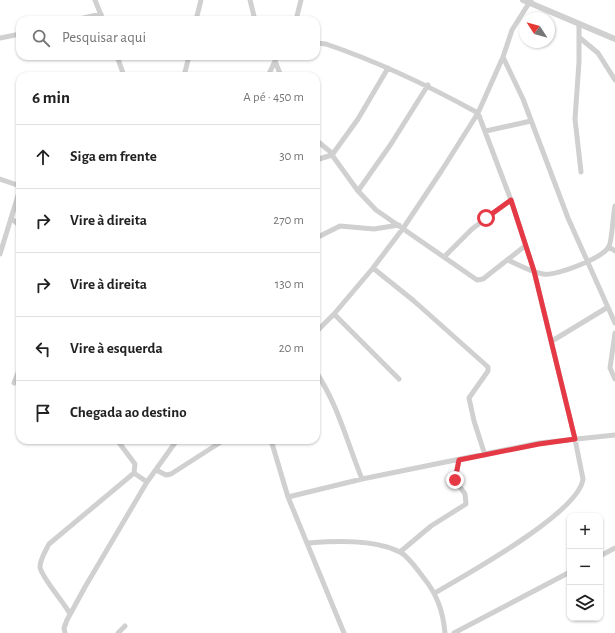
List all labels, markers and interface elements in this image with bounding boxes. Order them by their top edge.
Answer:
north arrow [519,12,555,48]
search box [16,16,320,60]
icon: search [30,27,52,49]
text: Pesquisar aqui [62,30,146,45]
text: 6 min [32,89,70,106]
text: A pé · 450 m [243,91,304,104]
icon: ahead [32,146,54,168]
text: Siga em frente [70,149,157,164]
text: 30 m [279,150,304,163]
route start [477,209,495,227]
icon: right [32,210,54,232]
text: Vire à direita [70,213,147,228]
text: 270 m [273,214,304,227]
icon: right [32,274,54,296]
text: Vire à direita [70,277,147,292]
text: 130 m [275,278,304,291]
icon: left [32,338,54,360]
text: Vire à esquerda [70,341,163,356]
text: 20 m [279,342,304,355]
icon: arrive [32,402,54,424]
text: Chegada ao destino [70,405,187,420]
route end [446,471,464,489]
map controls [567,513,603,621]
button: + [567,513,603,549]
button: − [567,549,603,585]
button: layers [567,585,603,621]

